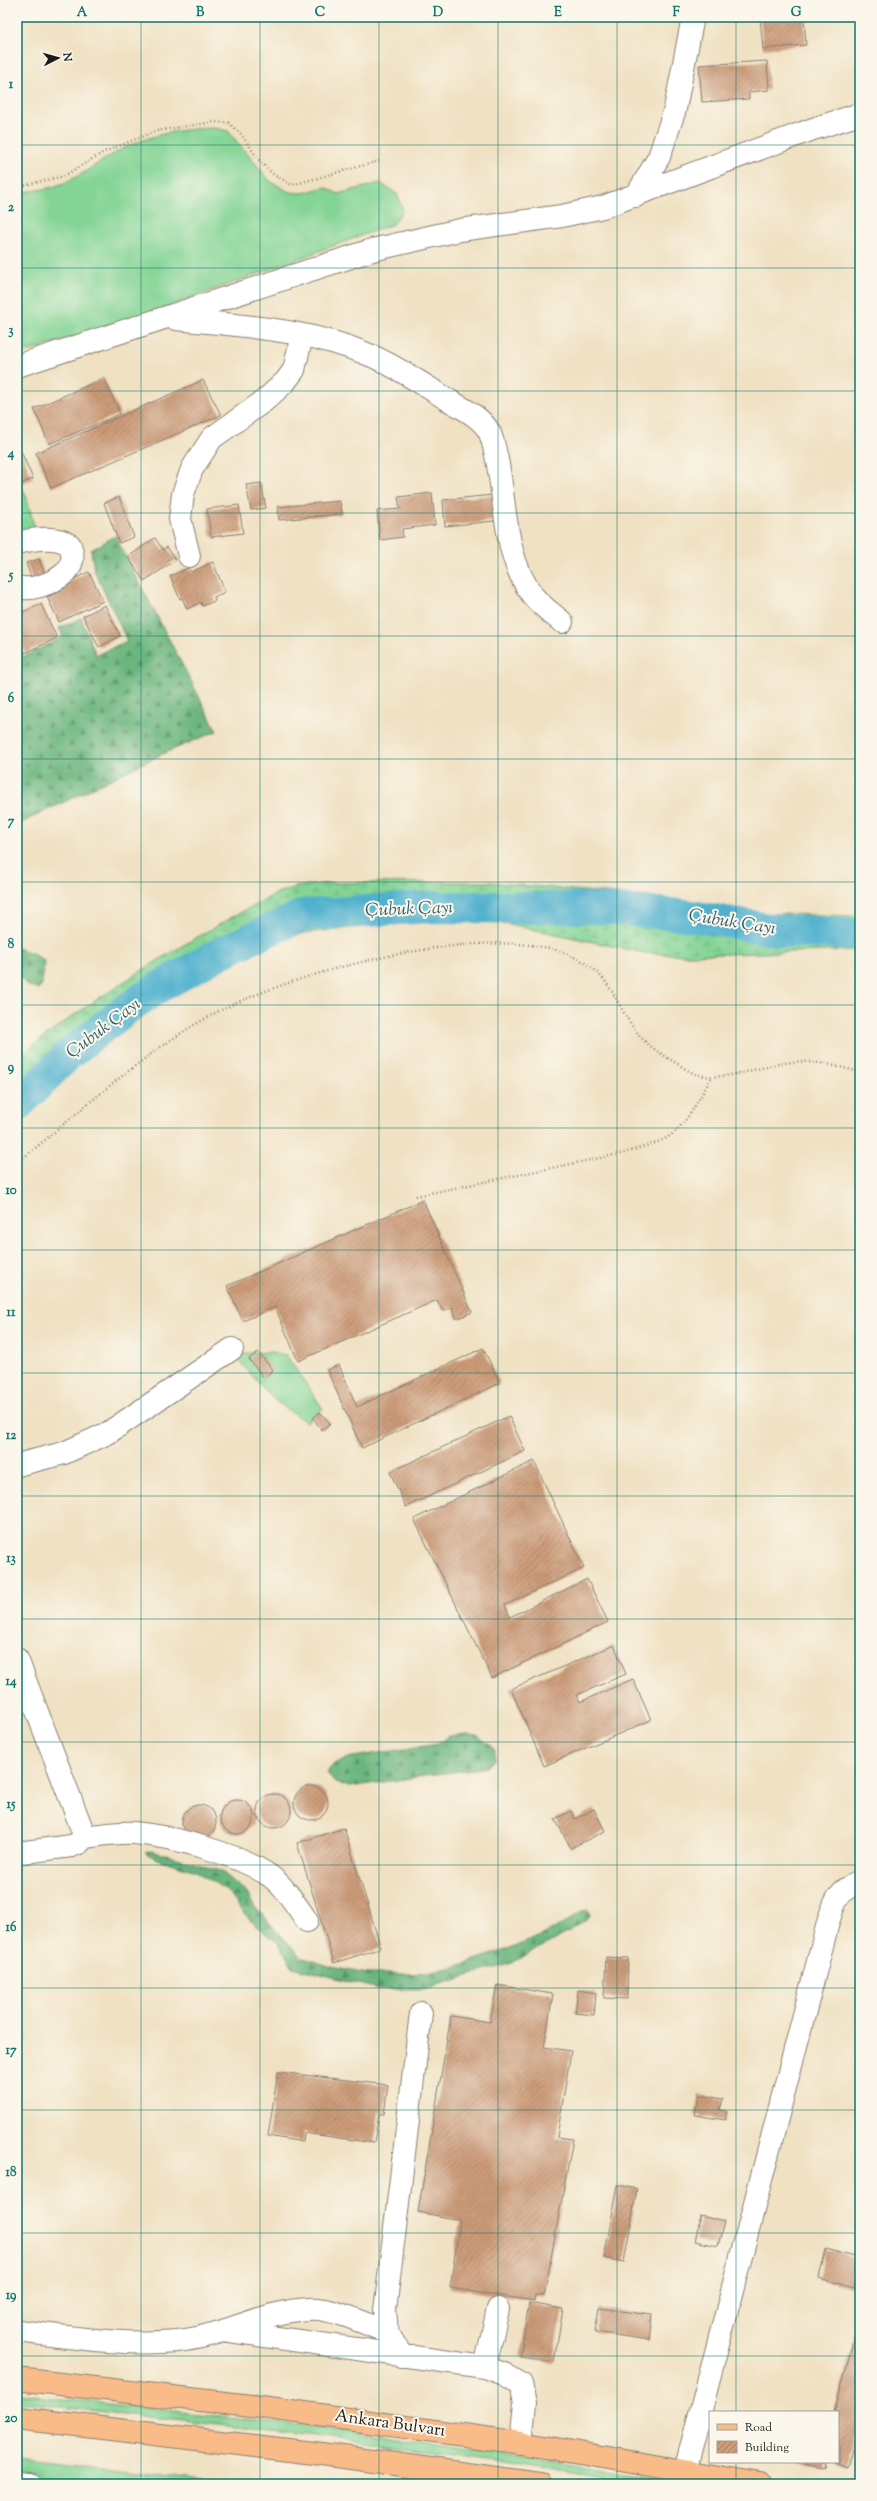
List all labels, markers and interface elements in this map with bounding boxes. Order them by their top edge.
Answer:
text: A [77,4,88,22]
text: B [196,4,205,22]
text: C [315,4,325,22]
text: D [433,4,443,22]
text: E [554,4,562,22]
text: F [672,4,680,22]
text: G [791,4,802,22]
north arrow [38,38,78,78]
text: N [58,51,75,62]
text: 1 [9,76,14,94]
text: 2 [8,199,15,217]
text: 3 [8,322,14,340]
text: 4 [7,445,15,463]
text: 5 [8,567,14,585]
text: 6 [8,690,15,708]
text: 7 [8,813,15,831]
water label: Çubuk Çayı [365,895,453,925]
water label: Çubuk Çayı [687,903,777,943]
text: 8 [8,936,15,954]
water label: Çubuk Çayı [61,992,147,1066]
text: 9 [8,1059,15,1077]
text: 10 [5,1182,17,1200]
text: 11 [7,1304,16,1322]
text: 12 [6,1427,17,1445]
text: 13 [6,1550,16,1568]
text: 14 [6,1673,17,1691]
text: 15 [7,1796,16,1814]
text: 16 [6,1919,17,1937]
text: 17 [6,2042,17,2060]
text: 18 [6,2164,17,2182]
text: 19 [6,2287,17,2305]
street label: Ankara Bulvarı [333,2404,447,2444]
text: 20 [5,2410,18,2428]
legend [709,2411,839,2463]
text: Road [745,2419,772,2437]
text: Building [745,2439,789,2457]

